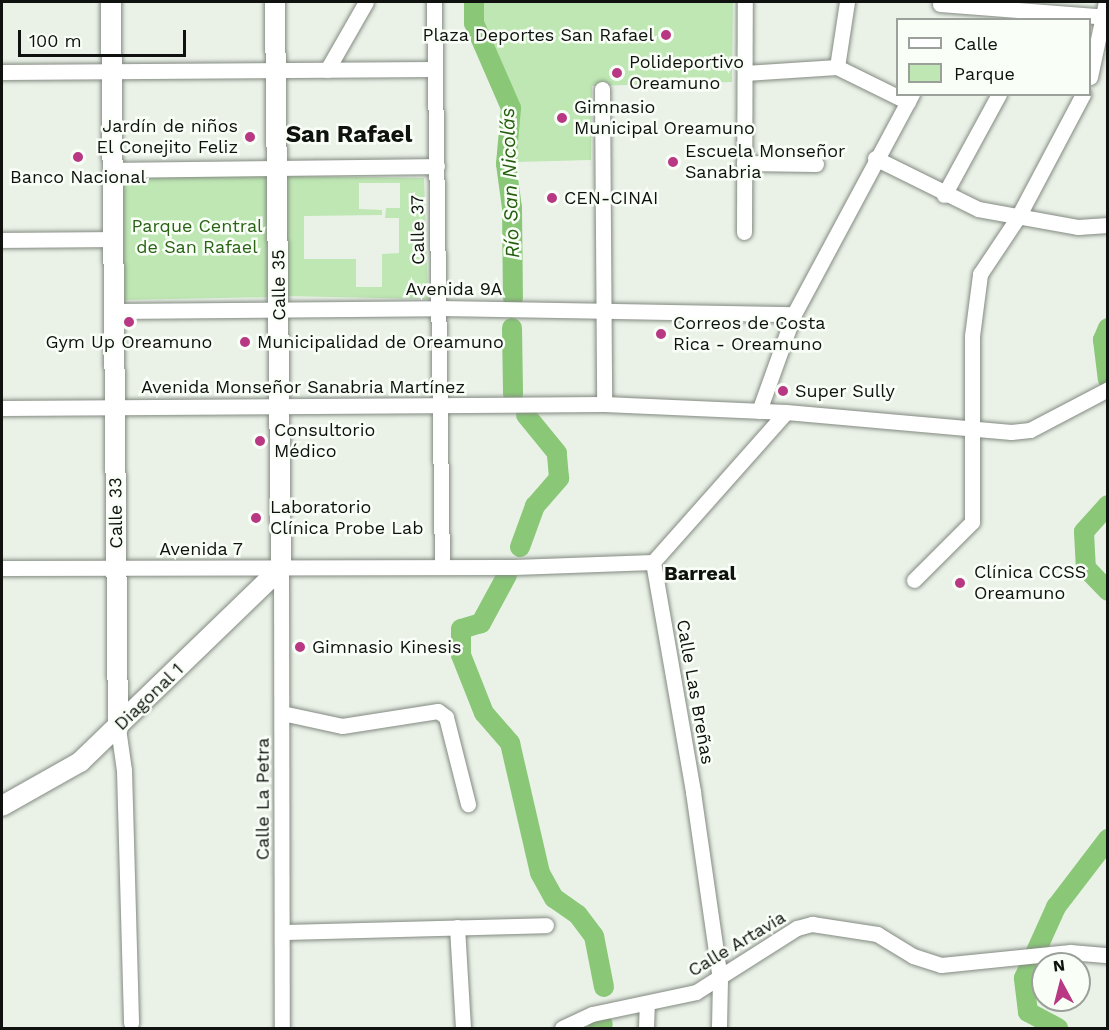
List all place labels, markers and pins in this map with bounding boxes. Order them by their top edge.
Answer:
place label: Plaza Deportes San Rafael [422,24,654,46]
marker: Plaza Deportes San Rafael [659,28,673,42]
place label: Polideportivo Oreamuno [629,52,744,94]
marker: Polideportivo Oreamuno [610,66,624,80]
place label: Gimnasio Municipal Oreamuno [574,97,755,140]
marker: Gimnasio Municipal Oreamuno [555,111,569,125]
place label: Jardín de niños El Conejito Feliz [96,116,238,158]
marker: Jardín de niños El Conejito Feliz [243,130,257,144]
place label: Escuela Monseñor Sanabria [685,141,846,184]
marker: Banco Nacional [71,150,85,164]
marker: Escuela Monseñor Sanabria [666,155,680,169]
place label: Banco Nacional [10,166,146,188]
place label: CEN-CINAI [564,187,658,209]
marker: CEN-CINAI [545,191,559,205]
place label: Correos de Costa Rica - Oreamuno [673,313,826,356]
marker: Gym Up Oreamuno [122,315,136,329]
marker: Correos de Costa Rica - Oreamuno [654,327,668,341]
place label: Gym Up Oreamuno [46,331,212,353]
place label: Municipalidad de Oreamuno [257,331,504,353]
marker: Municipalidad de Oreamuno [238,335,252,349]
place label: Super Sully [795,380,895,402]
marker: Super Sully [776,384,790,398]
place label: Consultorio Médico [274,420,375,462]
marker: Consultorio Médico [251,432,269,450]
place label: Laboratorio Clínica Probe Lab [270,497,424,540]
marker: Laboratorio Clínica Probe Lab [247,509,265,527]
place label: Clínica CCSS Oreamuno [974,562,1087,604]
marker: Clínica CCSS Oreamuno [951,574,969,592]
place label: Gimnasio Kinesis [312,636,461,658]
marker: Gimnasio Kinesis [293,640,307,654]

